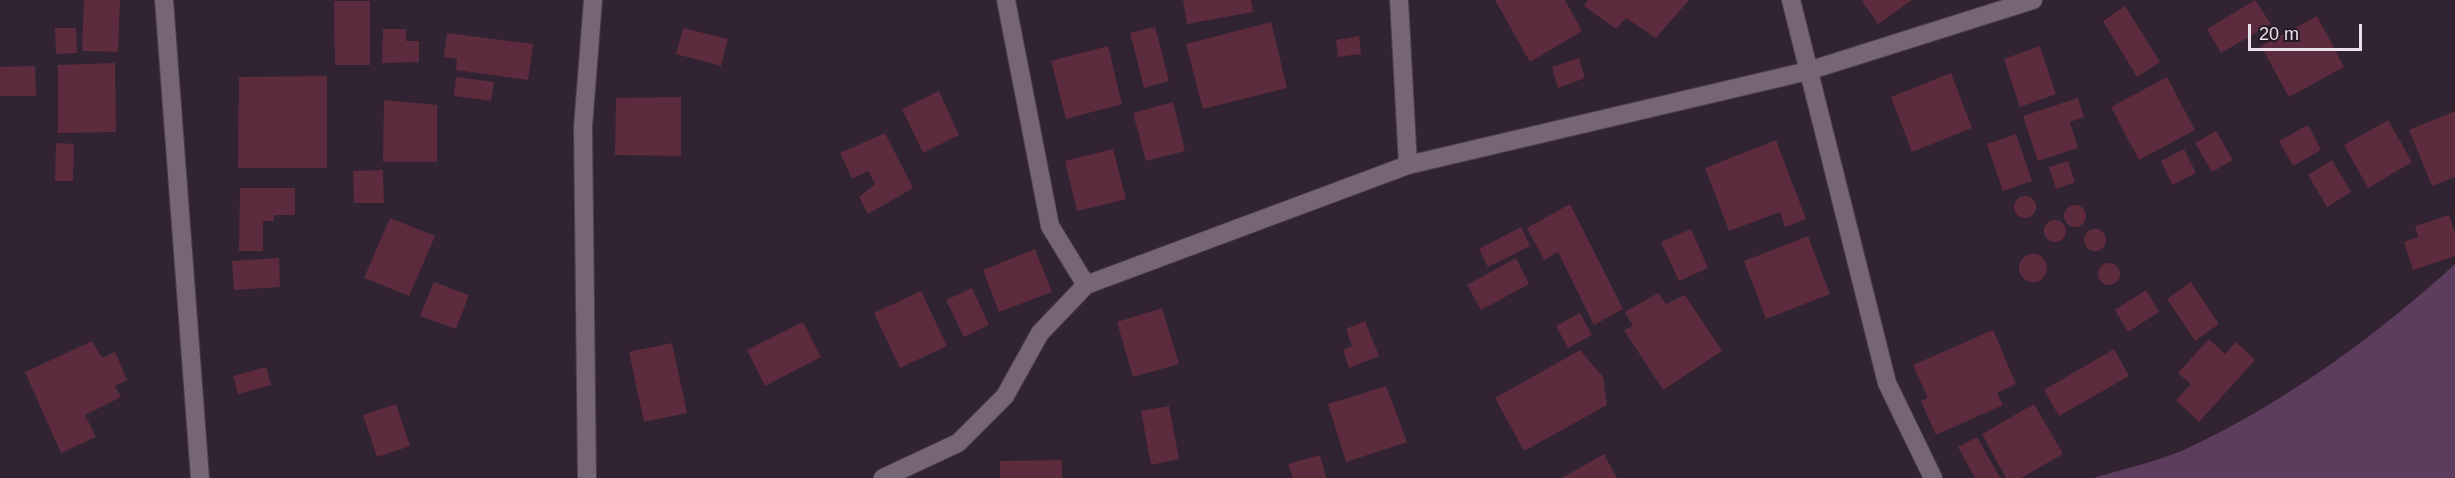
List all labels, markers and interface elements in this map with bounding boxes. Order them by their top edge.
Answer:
scale bar [2251,12,2365,50]
text: 20 m [2259,24,2299,44]

